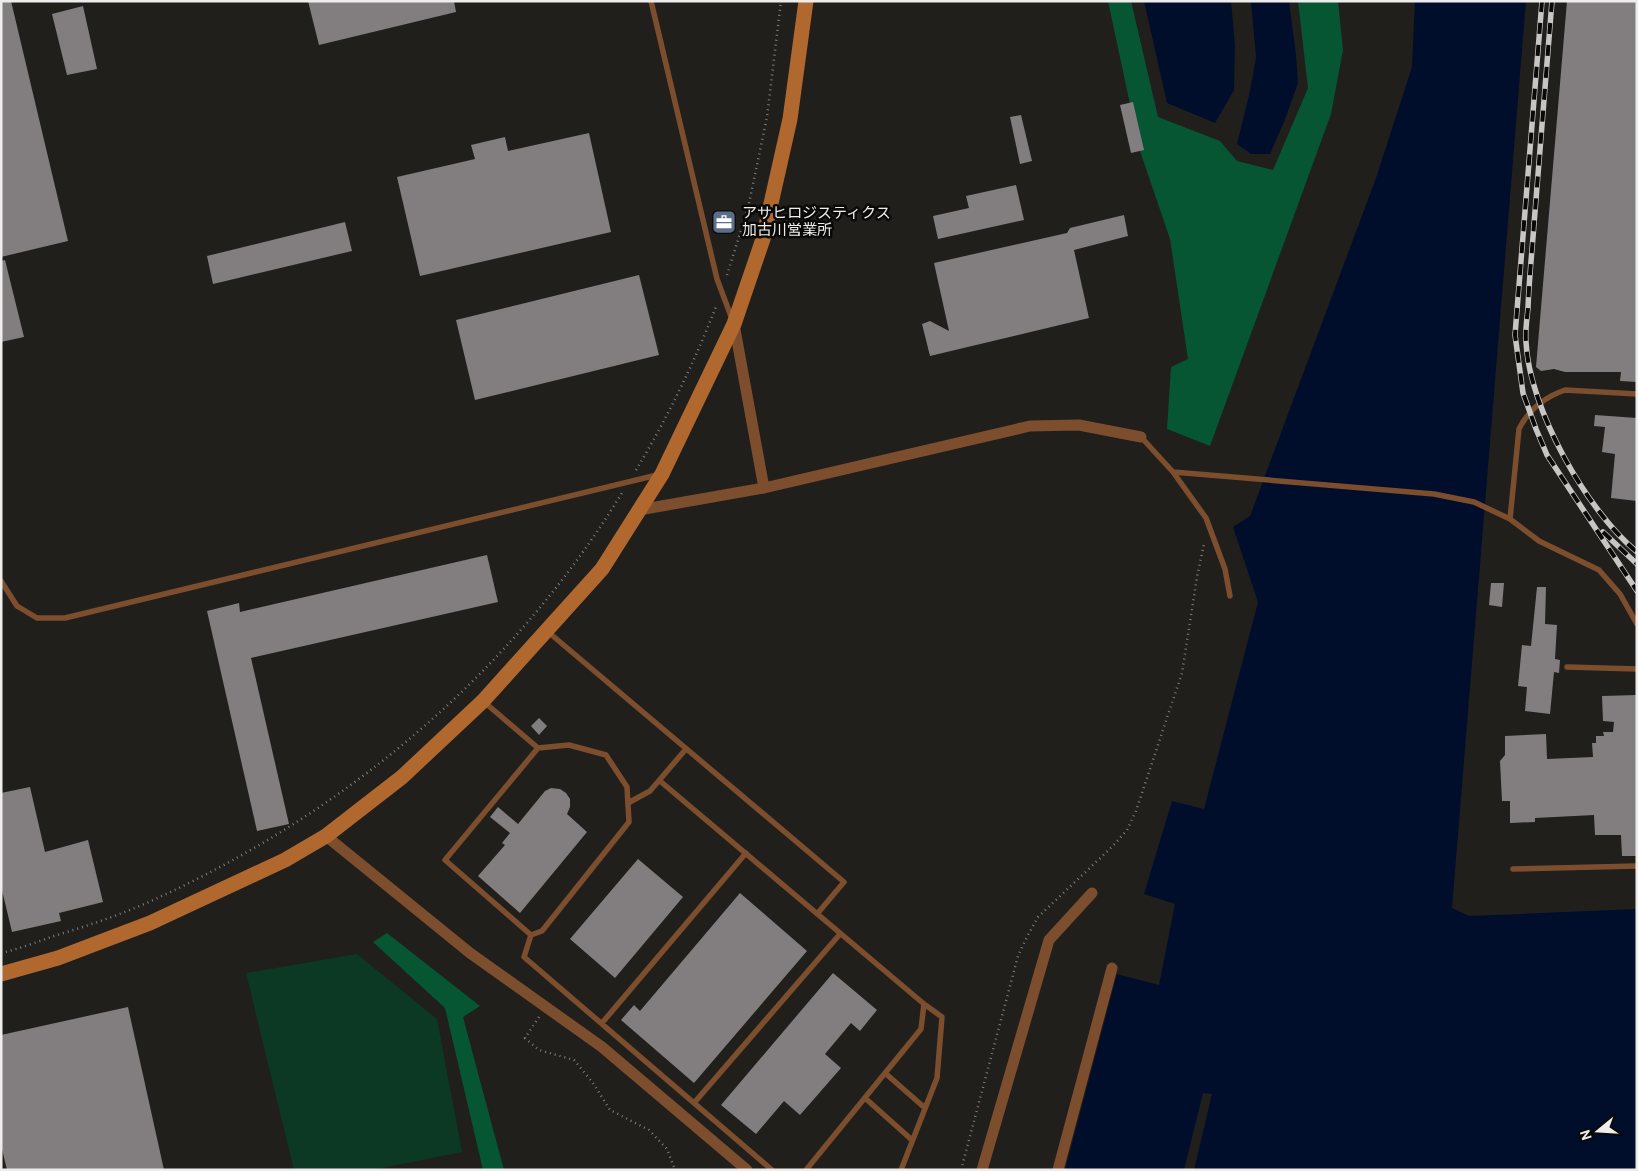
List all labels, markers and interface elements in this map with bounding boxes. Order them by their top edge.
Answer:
place label: アサヒロジスティクス 加古川営業所 [742,205,891,241]
office icon: アサヒロジスティクス 加古川営業所 [711,209,737,235]
north arrow [1573,1106,1623,1156]
text: N [1577,1127,1597,1142]

